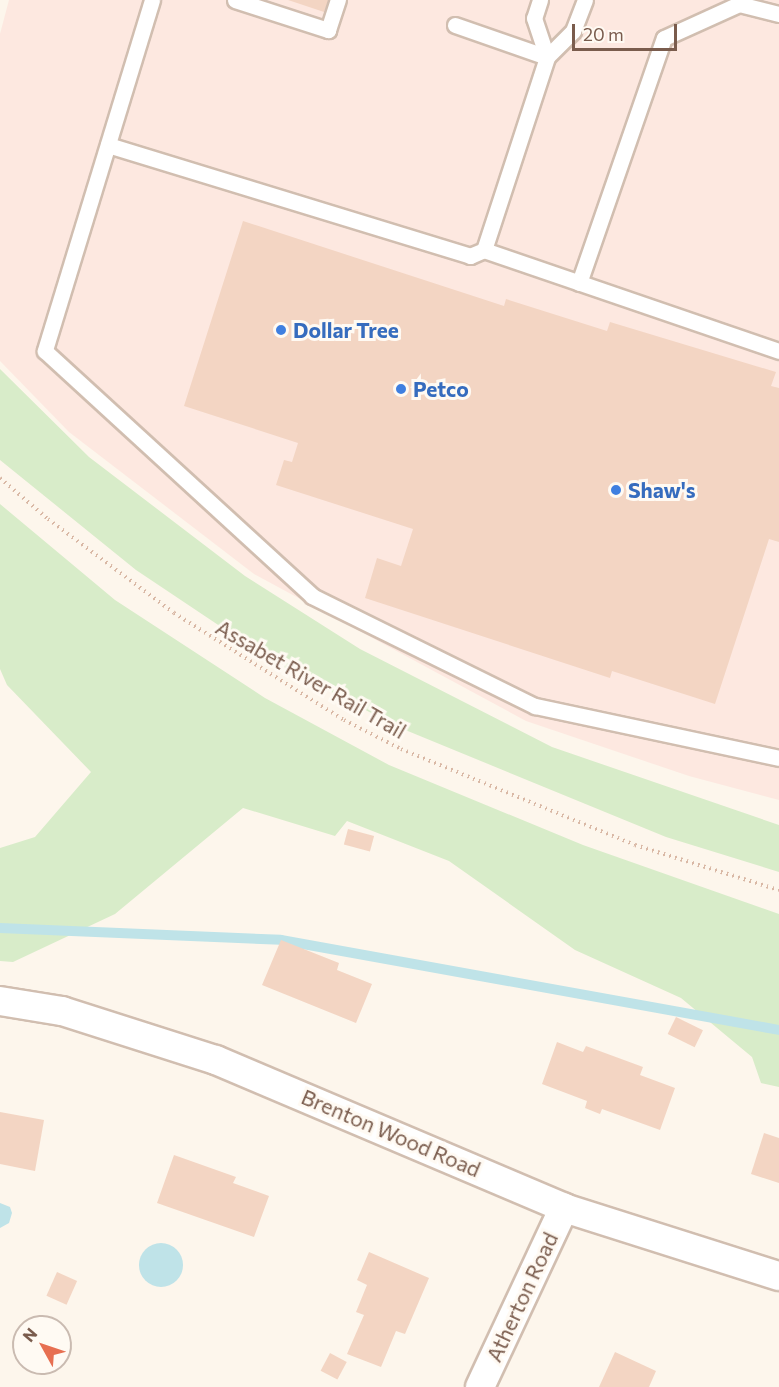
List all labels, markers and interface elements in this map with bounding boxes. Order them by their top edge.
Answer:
scale bar [575,12,680,50]
text: 20 m [583,23,624,45]
place label: Dollar Tree [293,317,399,343]
marker: Dollar Tree [274,323,288,337]
place label: Petco [413,376,469,402]
marker: Petco [394,382,408,396]
place label: Shaw's [628,477,696,503]
marker: Shaw's [609,483,623,497]
street label: Assabet River Rail Trail [212,614,410,744]
street label: Brenton Wood Road [298,1084,484,1182]
street label: Atherton Road [481,1228,563,1366]
north arrow [12,1315,72,1375]
text: N [18,1324,40,1345]

